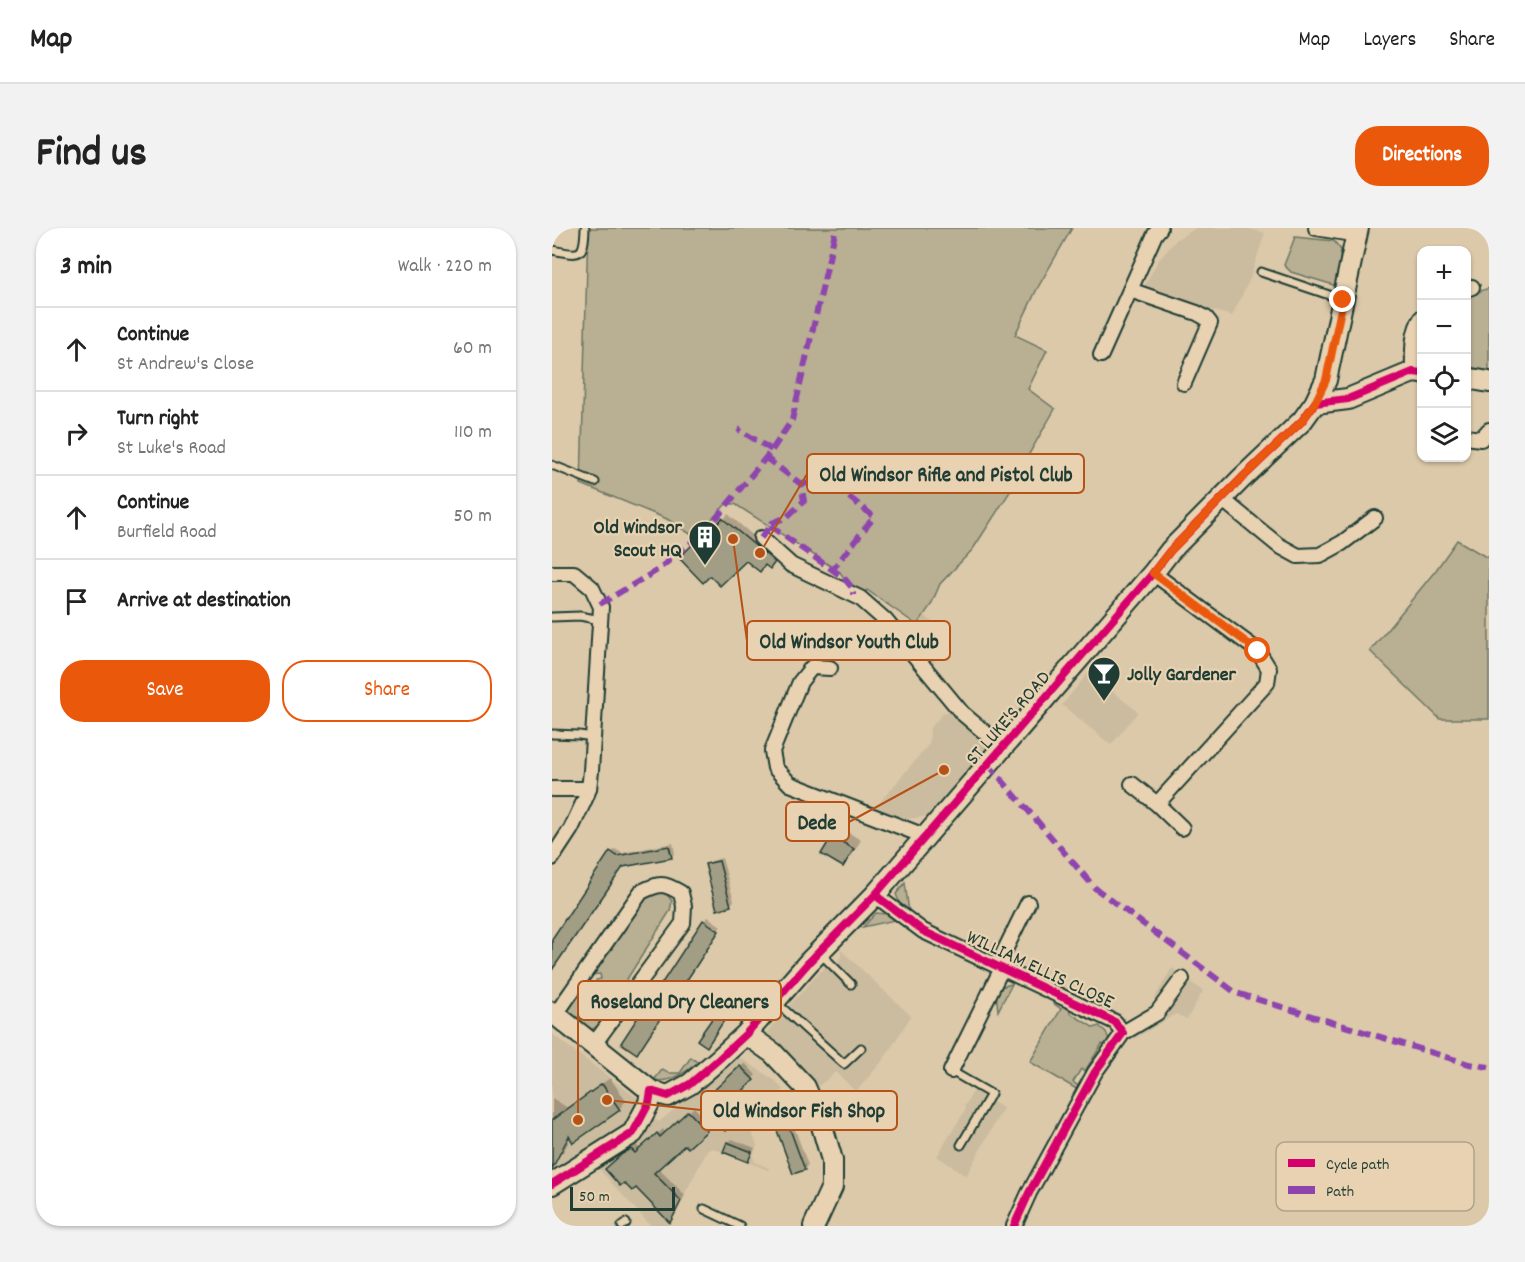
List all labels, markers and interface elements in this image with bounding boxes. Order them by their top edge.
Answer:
text: Map [30,21,72,61]
text: Map [1299,26,1330,56]
text: Layers [1363,26,1416,56]
text: Share [1449,26,1495,56]
text: Find us [36,126,147,186]
button: Directions [1355,126,1489,186]
map controls [1417,246,1471,462]
button: + [1417,246,1471,300]
text: 3 min [60,249,112,286]
text: Walk · 220 m [398,253,492,281]
route end [1329,286,1355,312]
button: − [1417,300,1471,354]
text: Continue [117,320,189,351]
icon: ahead [60,333,93,366]
text: 60 m [453,335,492,363]
text: St Andrew's Close [117,351,254,379]
button: locate [1417,354,1471,408]
text: Turn right [117,404,199,435]
button: layers [1417,408,1471,462]
icon: right [60,417,93,450]
text: 110 m [454,419,492,447]
text: St Luke's Road [117,435,226,463]
callout: Old Windsor Rifle and Pistol Club [807,454,1084,493]
text: Old Windsor Rifle and Pistol Club [819,462,1073,492]
text: Continue [117,488,189,519]
icon: ahead [60,501,93,534]
text: 50 m [454,503,492,531]
place label: Old Windsor Scout HQ [593,515,683,566]
text: Burfield Road [117,519,217,547]
building icon: Old Windsor Scout HQ [687,519,723,566]
icon: arrive [60,585,93,618]
text: Arrive at destination [117,586,291,617]
callout: Old Windsor Youth Club [747,621,950,660]
text: Old Windsor Youth Club [759,629,939,659]
route start [1244,637,1270,663]
bar icon: Jolly Gardener [1086,655,1122,702]
button: Save [60,660,270,722]
button: Share [282,660,492,722]
place label: Jolly Gardener [1127,662,1236,690]
street label: ST LUKE'S ROAD [960,666,1058,772]
callout: Dede [786,802,849,841]
text: Dede [797,810,837,840]
street label: WILLIAM ELLIS CLOSE [961,924,1118,1017]
callout: Roseland Dry Cleaners [578,981,781,1020]
text: Roseland Dry Cleaners [591,989,770,1019]
callout: Old Windsor Fish Shop [701,1091,897,1130]
text: Old Windsor Fish Shop [713,1098,885,1128]
legend [1276,1142,1474,1211]
text: Cycle path [1326,1154,1389,1177]
text: Path [1326,1181,1354,1204]
scale bar [570,1184,675,1212]
text: 50 m [579,1186,610,1209]

